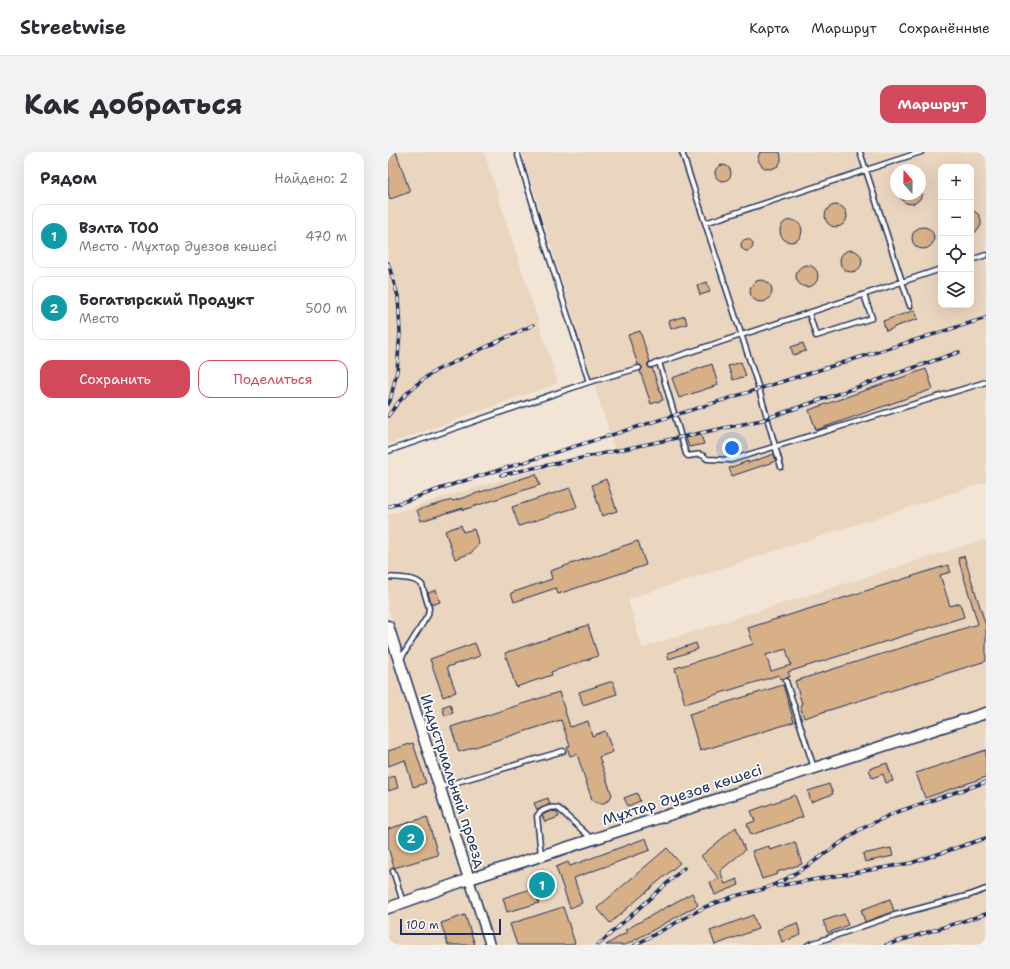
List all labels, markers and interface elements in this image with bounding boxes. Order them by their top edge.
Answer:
text: Streetwise [20,15,126,40]
text: Карта [749,19,789,37]
text: Маршрут [811,19,877,37]
text: Сохранённые [899,19,990,37]
text: Как добраться [24,85,243,123]
button: Маршрут [880,85,986,123]
north arrow [890,164,926,200]
map controls [938,164,974,308]
button: + [938,164,974,200]
text: Рядом [40,167,97,189]
text: Найдено: 2 [274,170,348,187]
button: − [938,200,974,236]
text: Вэлта ТОО [79,218,159,238]
text: 1 [51,228,57,245]
text: 470 m [305,228,347,245]
button: locate [938,236,974,272]
text: Место · Мұхтар Әуезов көшесі [79,238,277,255]
button: layers [938,272,974,308]
text: Богатырский Продукт [79,290,254,310]
text: 2 [49,300,59,317]
text: 500 m [305,300,347,317]
text: Место [79,310,119,327]
button: Сохранить [40,360,190,398]
button: Поделиться [198,360,348,398]
your location [722,438,742,458]
street label: Индустриальный проезд [415,692,491,871]
street label: Мұхтар Әуезов көшесі [599,760,765,830]
pin: 2 [398,823,424,853]
pin: 1 [529,870,555,900]
scale bar [400,917,501,936]
text: 100 m [406,918,439,933]

